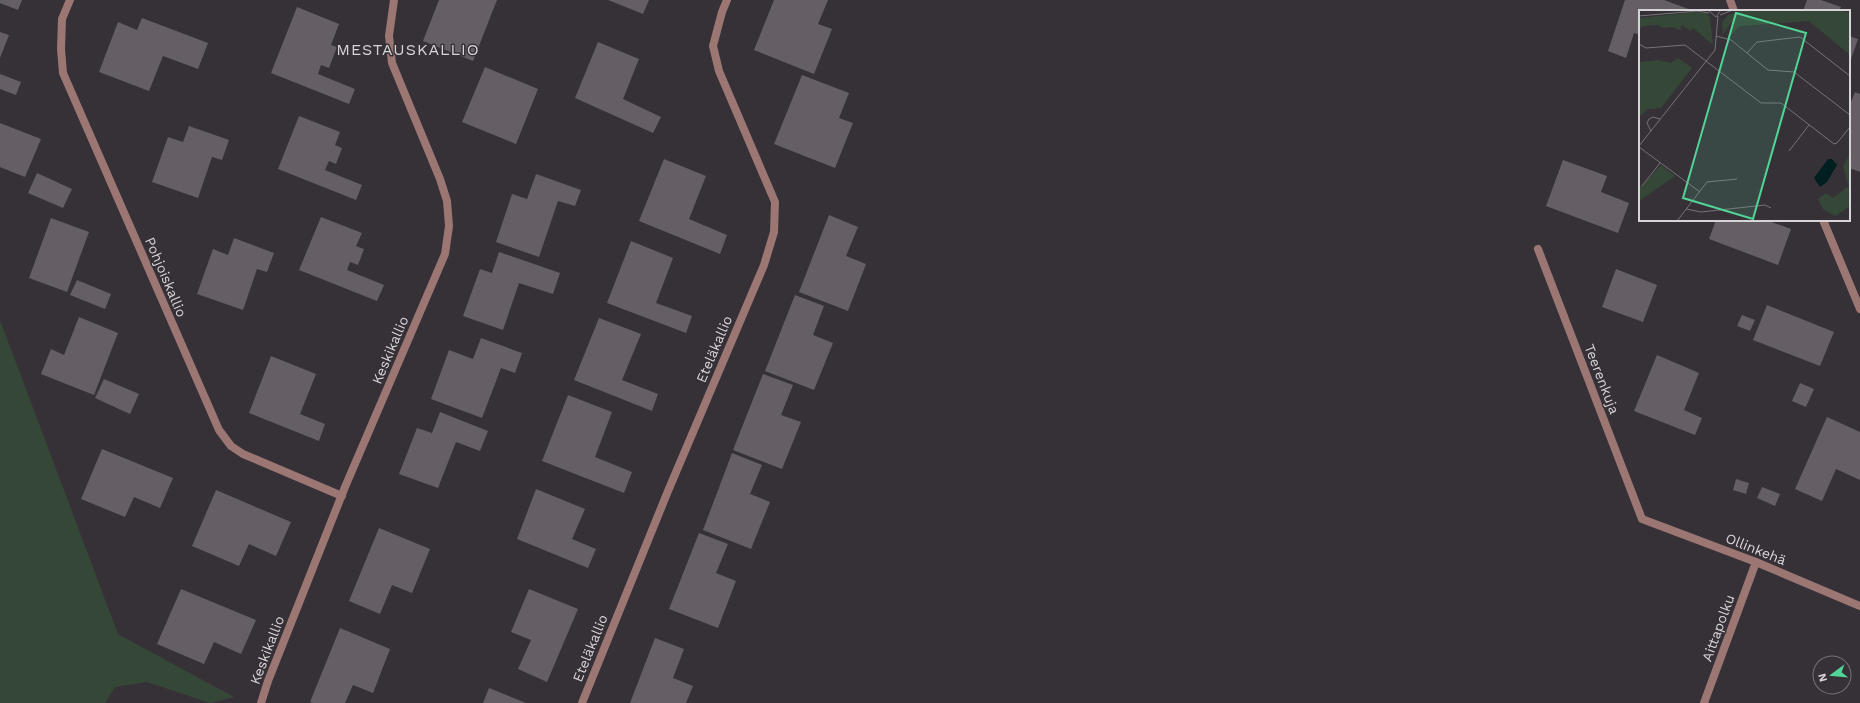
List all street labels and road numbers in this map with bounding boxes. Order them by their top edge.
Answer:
street label: Pohjoiskallio [142,235,190,319]
street label: Eteläkallio [693,313,735,385]
street label: Keskikallio [369,314,411,386]
street label: Teerenkuja [1581,342,1623,416]
street label: Ollinkehä [1723,530,1789,568]
street label: Aittapolku [1699,592,1737,664]
street label: Eteläkallio [569,612,611,684]
street label: Keskikallio [247,613,287,687]

